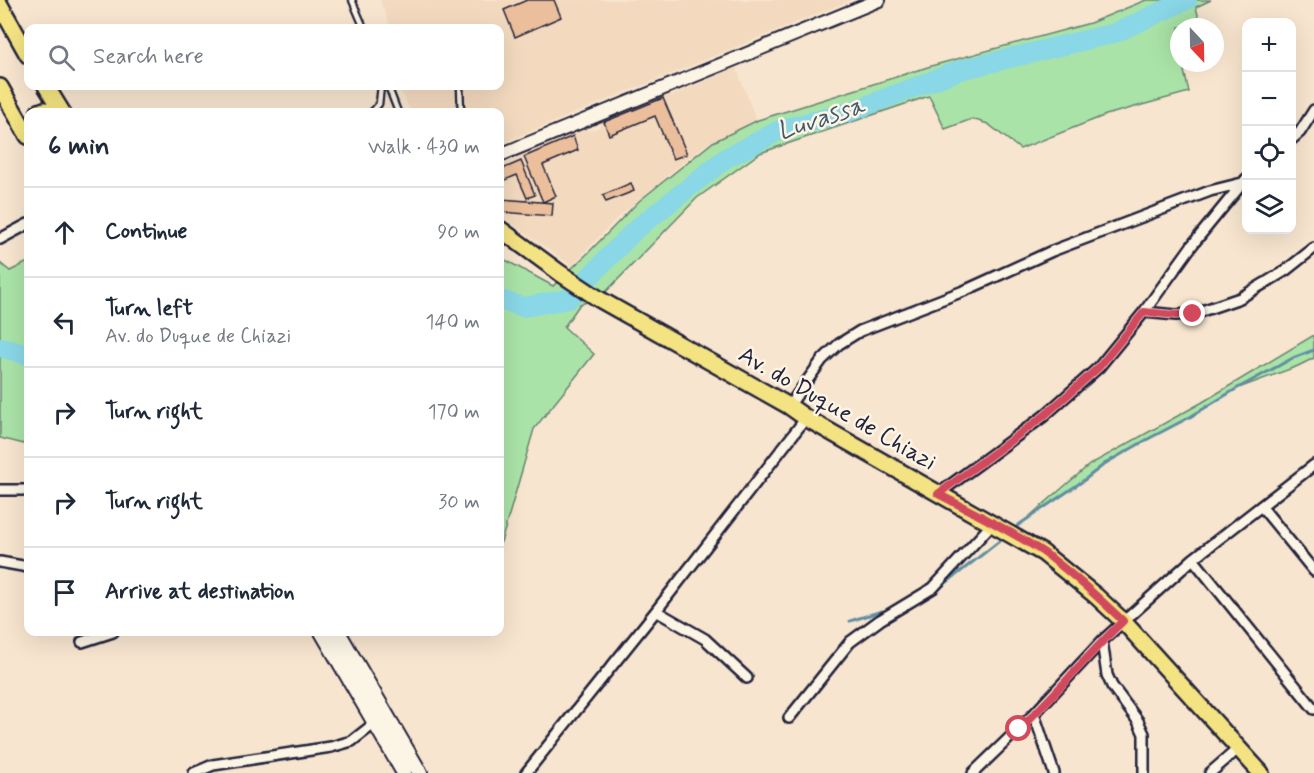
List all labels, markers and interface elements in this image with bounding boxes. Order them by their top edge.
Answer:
north arrow [1170,18,1224,72]
map controls [1242,18,1296,234]
button: + [1242,18,1296,72]
search box [24,24,504,90]
icon: search [45,41,78,74]
text: Search here [93,43,204,71]
button: − [1242,72,1296,126]
water label: Luvassa [773,89,870,149]
button: locate [1242,126,1296,180]
text: 6 min [48,130,110,164]
text: Walk · 430 m [368,134,480,161]
button: layers [1242,180,1296,234]
icon: ahead [48,216,81,249]
text: Continue [105,218,187,246]
text: 90 m [437,219,480,246]
text: Turn left [105,295,193,323]
route end [1179,300,1205,326]
icon: left [48,306,81,339]
text: 140 m [426,309,480,336]
text: Av. do Duque de Chiazi [105,323,291,350]
street label: Av. do Duque de Chiazi [732,340,942,478]
icon: right [48,396,81,429]
text: Turn right [105,398,203,426]
text: 170 m [428,399,480,426]
icon: right [48,486,81,519]
text: Turn right [105,488,203,516]
text: 30 m [438,489,480,516]
icon: arrive [48,576,81,609]
text: Arrive at destination [105,578,295,606]
route start [1005,715,1031,741]

